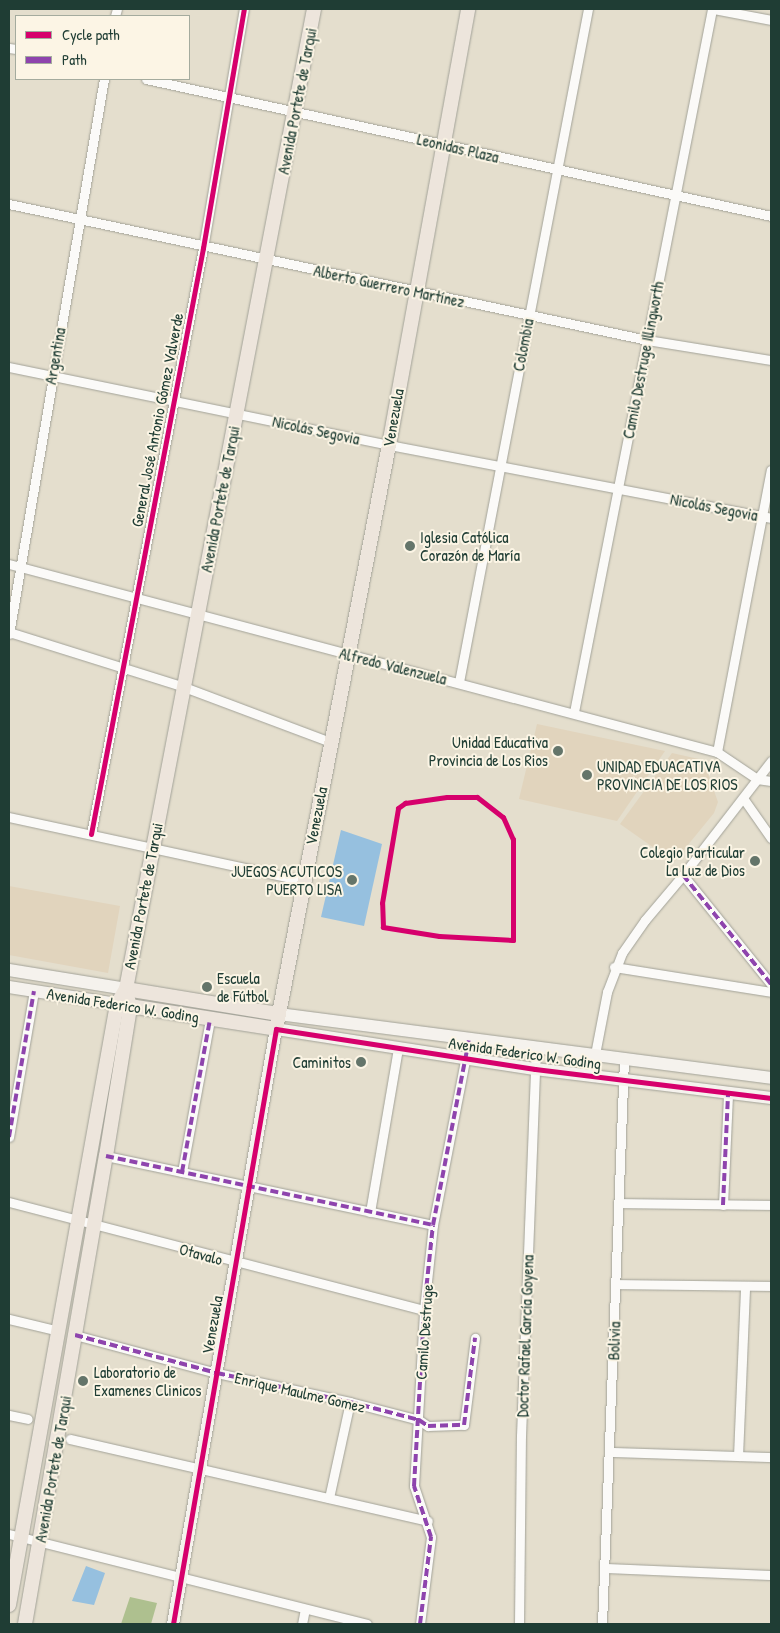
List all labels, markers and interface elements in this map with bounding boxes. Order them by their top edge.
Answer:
legend [15,15,190,80]
text: Cycle path [62,24,120,45]
street label: Avenida Portete de Tarqui [273,26,321,176]
text: Path [62,49,87,70]
street label: Leonidas Plaza [415,129,501,167]
street label: Alberto Guerrero Martínez [312,261,466,311]
street label: Camilo Destruge Illingworth [618,280,668,440]
street label: General José Antonio Gómez Valverde [127,311,187,529]
street label: Colombia [508,317,538,373]
street label: Argentina [41,326,69,386]
street label: Venezuela [378,387,408,449]
street label: Nicolás Segovia [271,411,361,449]
street label: Avenida Portete de Tarqui [196,424,244,574]
street label: Nicolás Segovia [669,489,759,525]
place label: Iglesia Católica Corazón de María [420,527,520,565]
marker: Iglesia Católica Corazón de María [404,540,416,552]
street label: Alfredo Valenzuela [337,643,449,689]
place label: Unidad Educativa Provincia de Los Rios [429,732,548,770]
marker: Unidad Educativa Provincia de Los Rios [552,745,564,757]
place label: UNIDAD EDUACATIVA PROVINCIA DE LOS RIOS [597,756,738,794]
marker: UNIDAD EDUACATIVA PROVINCIA DE LOS RIOS [581,769,593,781]
street label: Venezuela [301,785,331,847]
street label: Avenida Portete de Tarqui [119,821,167,971]
place label: Colegio Particular La Luz de Dios [640,842,745,880]
marker: Colegio Particular La Luz de Dios [749,855,761,867]
place label: JUEGOS ACUTICOS PUERTO LISA [231,861,342,899]
marker: JUEGOS ACUTICOS PUERTO LISA [346,874,358,886]
place label: Escuela de Fútbol [217,968,268,1006]
marker: Escuela de Fútbol [201,981,213,993]
street label: Avenida Federico W. Goding [45,983,201,1027]
street label: Avenida Federico W. Goding [447,1033,603,1073]
place label: Caminitos [293,1052,351,1072]
marker: Caminitos [355,1056,367,1068]
street label: Otavalo [177,1239,225,1269]
street label: Doctor Rafael García Goyena [513,1254,537,1418]
street label: Camilo Destruge [411,1284,437,1380]
street label: Venezuela [197,1294,227,1356]
street label: Bolivia [604,1321,624,1361]
place label: Laboratorio de Examenes Clinicos [94,1362,201,1400]
street label: Enrique Maulme Gomez [233,1368,367,1416]
marker: Laboratorio de Examenes Clinicos [76,1374,90,1388]
street label: Avenida Portete de Tarqui [31,1394,75,1544]

